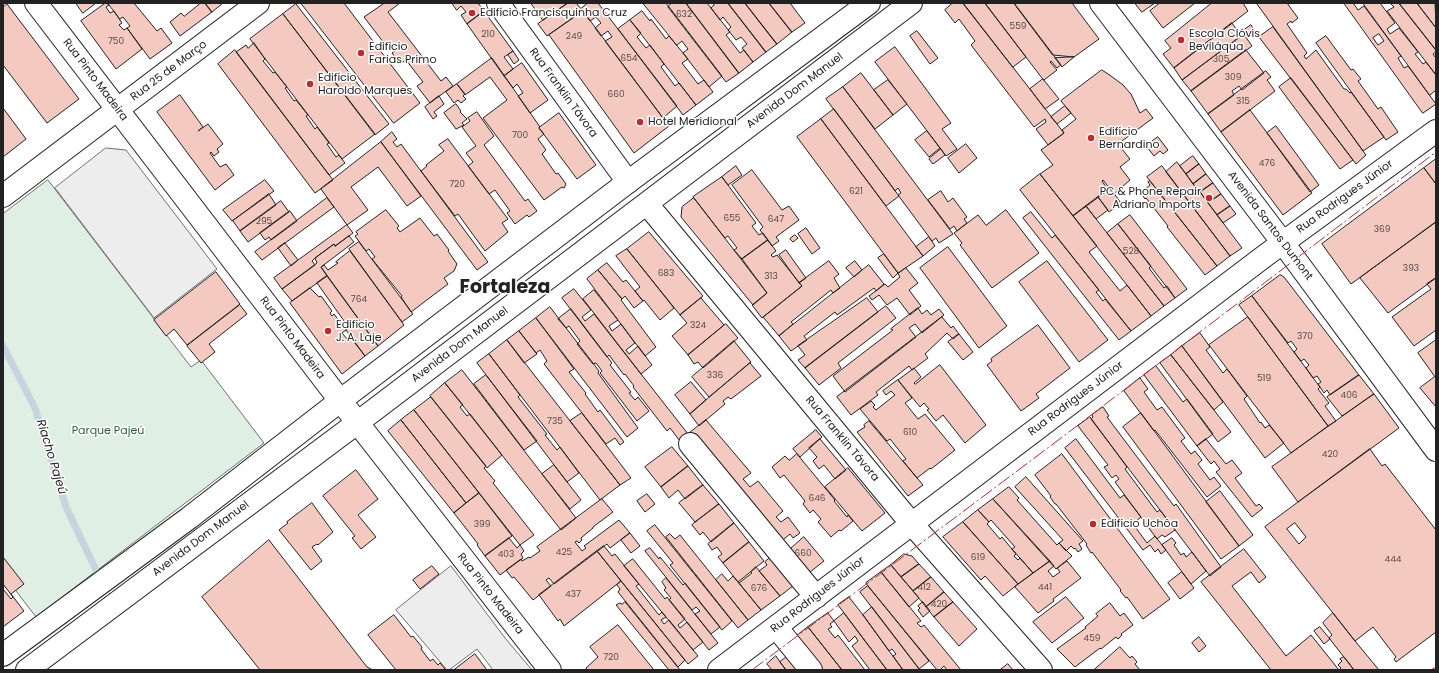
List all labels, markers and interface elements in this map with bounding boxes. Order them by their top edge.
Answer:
place label: Edifício Francisquinha Cruz [480,6,627,20]
marker: Edifício Francisquinha Cruz [467,8,477,18]
house number: 632 [676,10,692,20]
house number: 559 [1010,22,1026,32]
place label: Escola Clóvis Beviláqua [1189,27,1260,53]
house number: 210 [481,30,495,40]
house number: 249 [566,32,582,42]
marker: Escola Clóvis Beviláqua [1176,35,1186,45]
street label: Rua Pinto Madeira [60,36,130,124]
house number: 750 [108,37,124,47]
street label: Rua 25 de Março [128,38,210,104]
place label: Edifício Farias Primo [369,40,436,66]
street label: Rua Franklin Távora [526,46,600,140]
marker: Edifício Farias Primo [356,48,366,58]
street label: Avenida Dom Manuel [744,50,846,132]
house number: 654 [620,54,638,64]
house number: 305 [1213,55,1229,65]
place label: Edifício Haroldo Marques [318,71,412,97]
house number: 309 [1225,73,1241,83]
marker: Edifício Haroldo Marques [305,79,315,89]
house number: 660 [607,90,625,100]
house number: 315 [1236,97,1250,107]
place label: Hotel Meridional [648,115,737,129]
marker: Hotel Meridional [635,117,645,127]
place label: Edifício Bernardino [1099,125,1159,151]
house number: 700 [512,131,528,141]
marker: Edifício Bernardino [1086,133,1096,143]
street label: Rua Rodrigues Júnior [1294,158,1396,236]
house number: 476 [1259,159,1275,169]
street label: Avenida Santos Dumont [1225,169,1315,283]
house number: 720 [449,180,465,190]
place label: PC & Phone Repair Adriano Imports [1100,185,1201,211]
house number: 621 [849,187,863,197]
marker: PC & Phone Repair Adriano Imports [1204,193,1214,203]
house number: 655 [723,214,741,224]
house number: 647 [768,215,784,225]
house number: 295 [256,217,272,227]
house number: 369 [1374,225,1390,235]
house number: 528 [1123,247,1139,257]
house number: 393 [1403,264,1419,274]
house number: 683 [658,269,674,279]
house number: 313 [764,272,778,282]
district label: Fortaleza [460,277,550,299]
street label: Rua Pinto Madeira [257,294,327,382]
house number: 764 [351,295,367,305]
street label: Avenida Dom Manuel [409,304,511,386]
place label: Edifício J. A. Laje [336,318,381,344]
house number: 324 [690,321,706,331]
marker: Edifício J. A. Laje [323,326,333,336]
house number: 370 [1297,332,1313,342]
street label: Rua Rodrigues Júnior [1026,359,1126,439]
house number: 336 [707,371,723,381]
house number: 519 [1257,374,1271,384]
house number: 406 [1340,391,1358,401]
street label: Rua Franklin Távora [802,394,882,484]
house number: 735 [547,417,563,427]
water label: Riacho Pajeú [33,418,69,496]
park label: Parque Pajeú [72,424,144,438]
house number: 610 [903,428,917,438]
house number: 420 [1322,450,1338,460]
house number: 646 [808,494,826,504]
street label: Avenida Dom Manuel [150,498,252,580]
place label: Edifício Uchôa [1101,517,1178,531]
marker: Edifício Uchôa [1088,519,1098,529]
house number: 399 [474,520,490,530]
house number: 425 [556,548,572,558]
house number: 660 [794,549,812,559]
house number: 403 [498,550,514,560]
street label: Rua Pinto Madeira [454,551,526,637]
house number: 619 [971,553,985,563]
street label: Rua Rodrigues Júnior [768,554,868,636]
house number: 444 [1385,555,1401,565]
house number: 412 [917,583,931,593]
house number: 441 [1038,583,1052,593]
house number: 676 [751,584,767,594]
house number: 437 [565,590,581,600]
house number: 420 [931,600,947,610]
house number: 459 [1084,634,1100,644]
house number: 720 [603,653,619,663]

